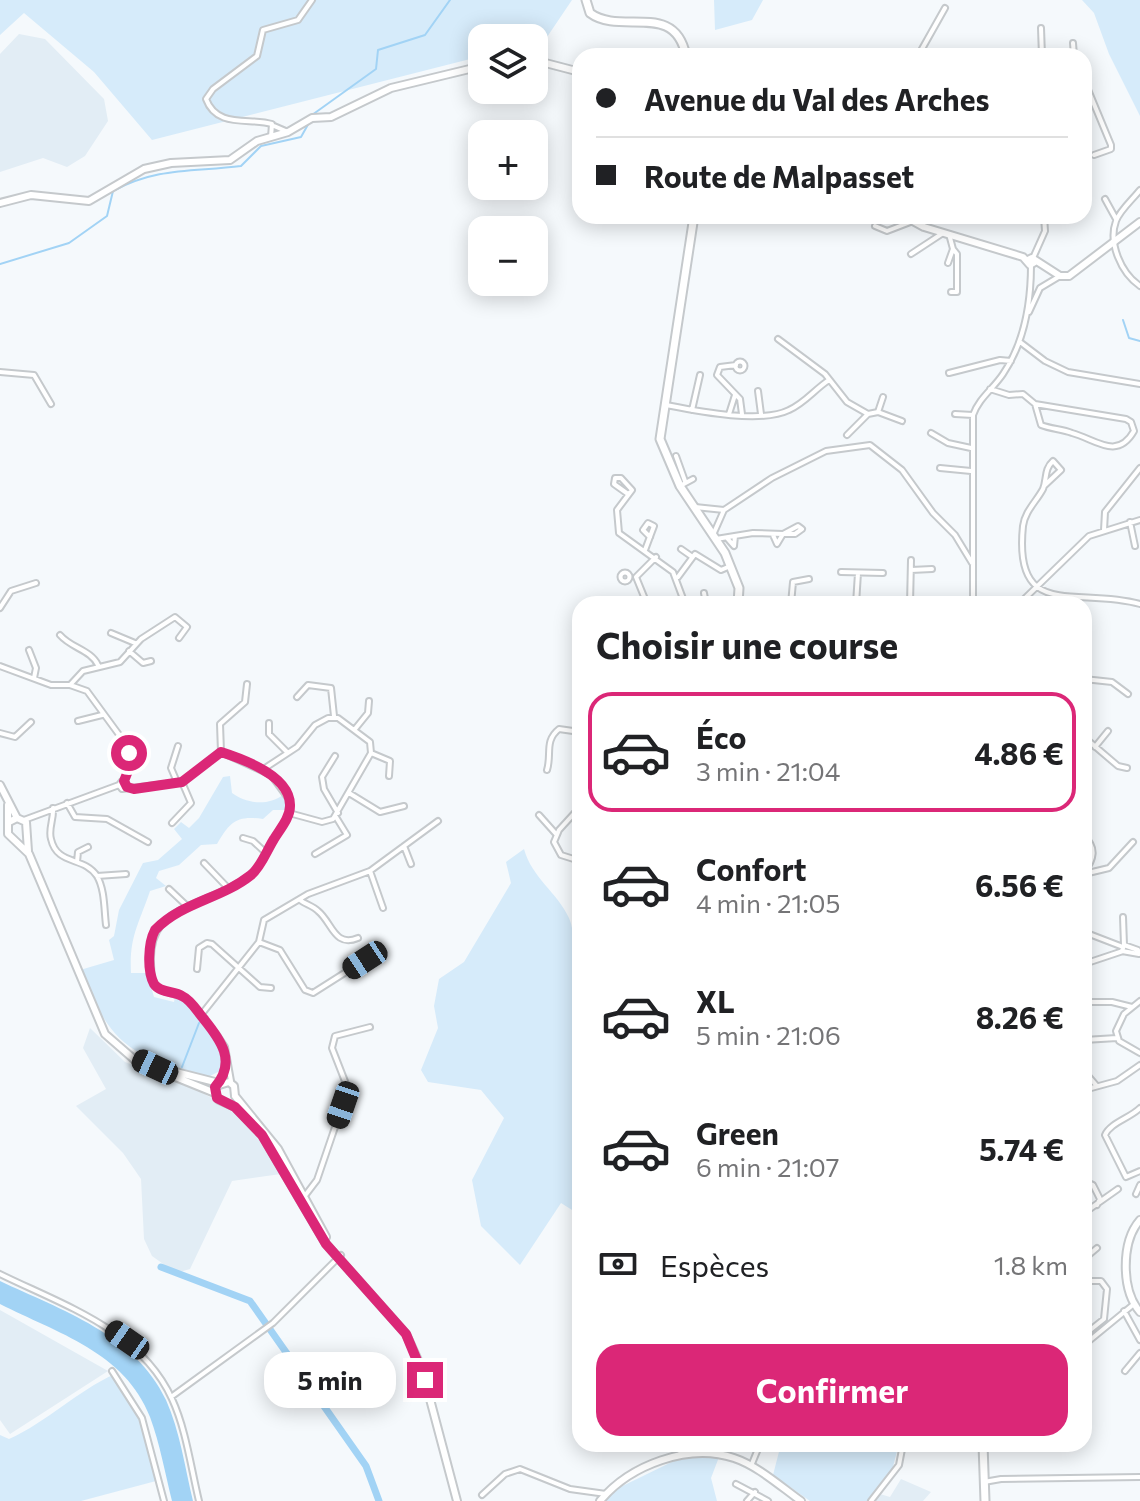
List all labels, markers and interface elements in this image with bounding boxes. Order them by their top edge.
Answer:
map controls [468,24,548,296]
button: layers [468,24,548,104]
text: Avenue du Val des Arches [644,80,990,117]
button: + [468,120,548,200]
text: Route de Malpasset [644,157,914,194]
button: − [468,216,548,296]
text: Choisir une course [596,622,898,666]
icon: car [600,716,672,788]
text: Éco [696,718,746,755]
text: 4.86 € [974,734,1064,771]
route start [111,735,147,771]
text: 3 min · 21:04 [696,755,840,786]
icon: car [600,848,672,920]
text: Confort [696,850,807,887]
text: 6.56 € [975,866,1064,903]
text: 4 min · 21:05 [696,887,841,918]
car [338,937,392,983]
icon: car [600,980,672,1052]
text: XL [696,982,735,1019]
text: 8.26 € [976,998,1064,1035]
text: 5 min · 21:06 [696,1019,841,1050]
car [128,1046,182,1088]
car [324,1078,362,1132]
icon: car [600,1112,672,1184]
text: Green [696,1114,779,1151]
text: 5.74 € [979,1130,1064,1167]
text: 6 min · 21:07 [696,1151,839,1182]
icon: cash [596,1242,640,1286]
text: Espèces [660,1246,769,1283]
text: 1.8 km [994,1249,1068,1280]
car [100,1316,154,1364]
button: Confirmer [596,1344,1068,1436]
callout: 5 min [265,1352,397,1408]
route end [407,1362,443,1398]
text: 5 min [297,1364,363,1395]

